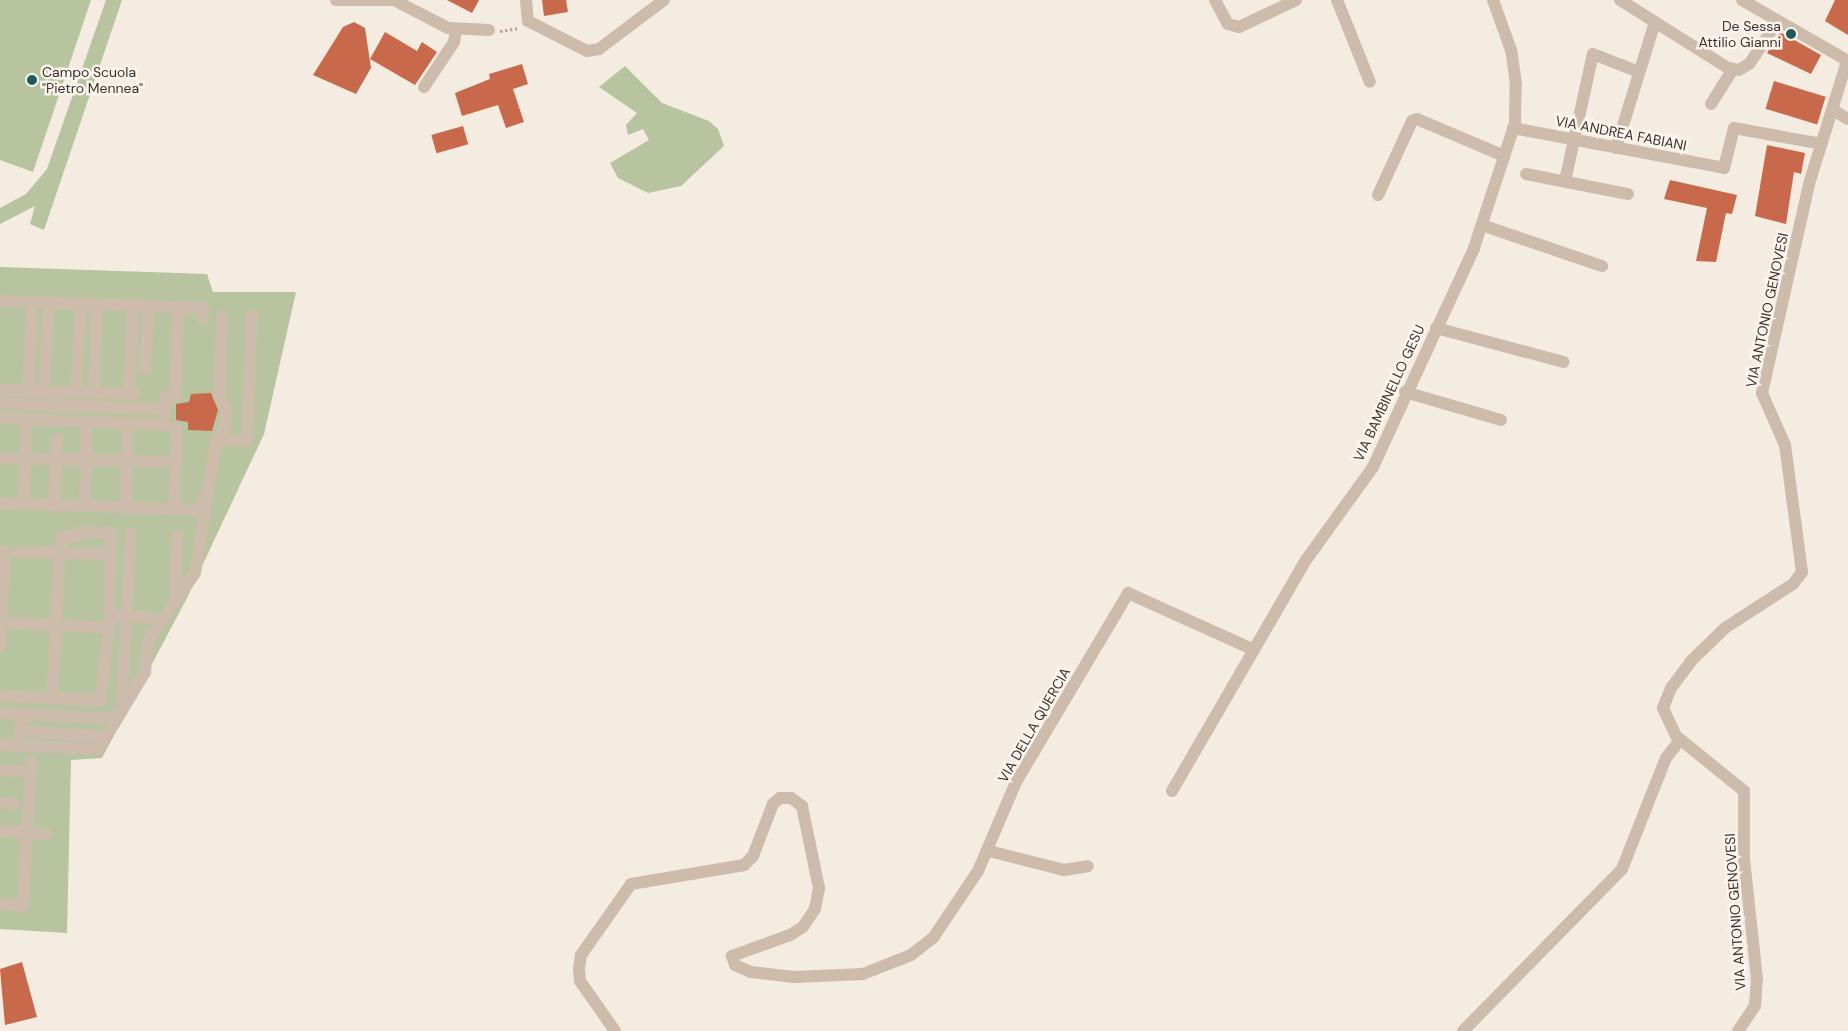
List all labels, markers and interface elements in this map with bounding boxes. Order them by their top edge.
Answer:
place label: De Sessa Attilio Gianni [1698,18,1781,50]
marker: De Sessa Attilio Gianni [1785,28,1797,40]
place label: Campo Scuola "Pietro Mennea" [42,64,143,96]
marker: Campo Scuola "Pietro Mennea" [26,74,38,86]
street label: VIA ANDREA FABIANI [1554,112,1688,154]
street label: VIA ANTONIO GENOVESI [1742,231,1792,389]
street label: VIA BAMBINELLO GESU [1350,322,1428,464]
street label: VIA DELLA QUERCIA [994,665,1074,785]
street label: VIA ANTONIO GENOVESI [1721,833,1749,991]

